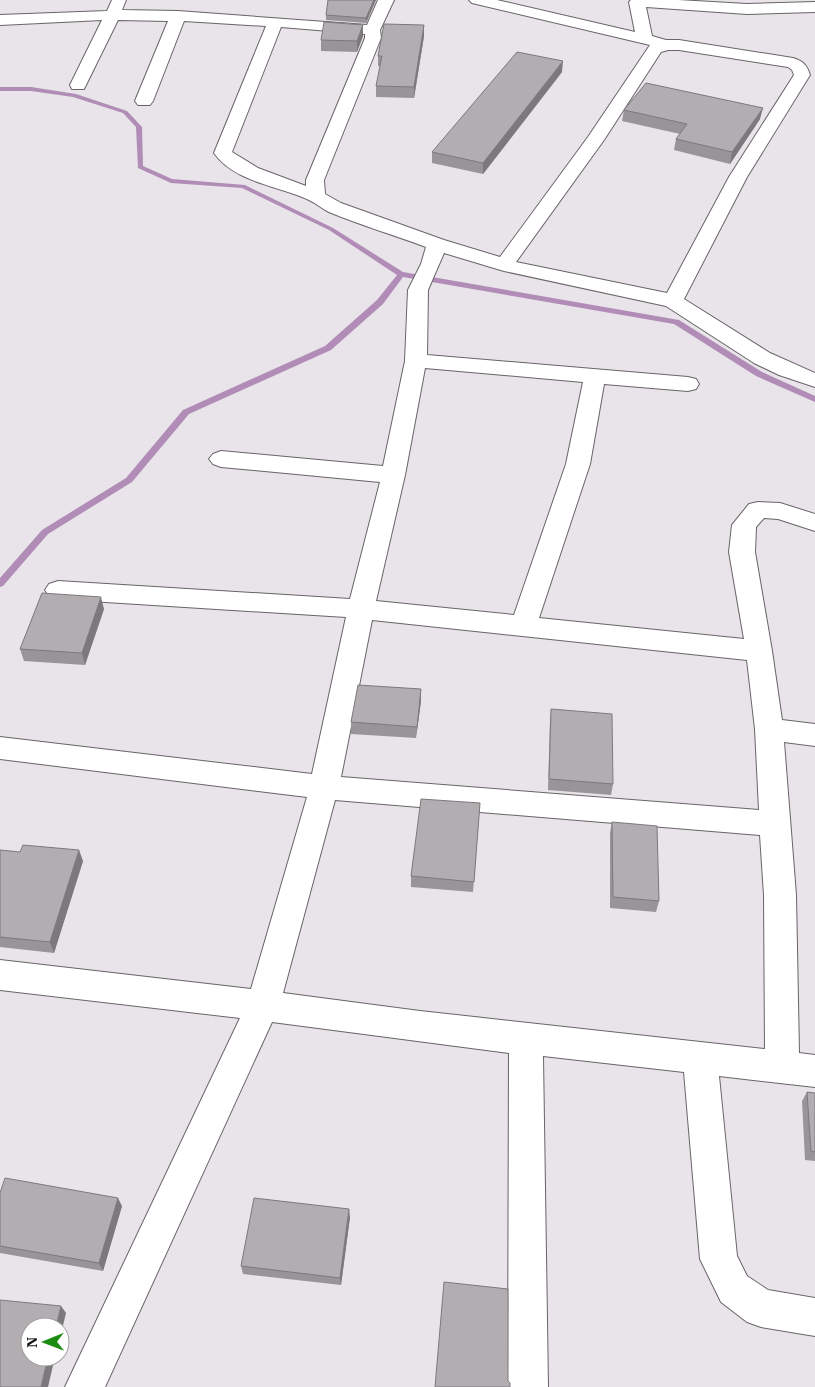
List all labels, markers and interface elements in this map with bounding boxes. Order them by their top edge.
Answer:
north arrow [20,1317,70,1367]
text: N [23,1337,41,1348]

